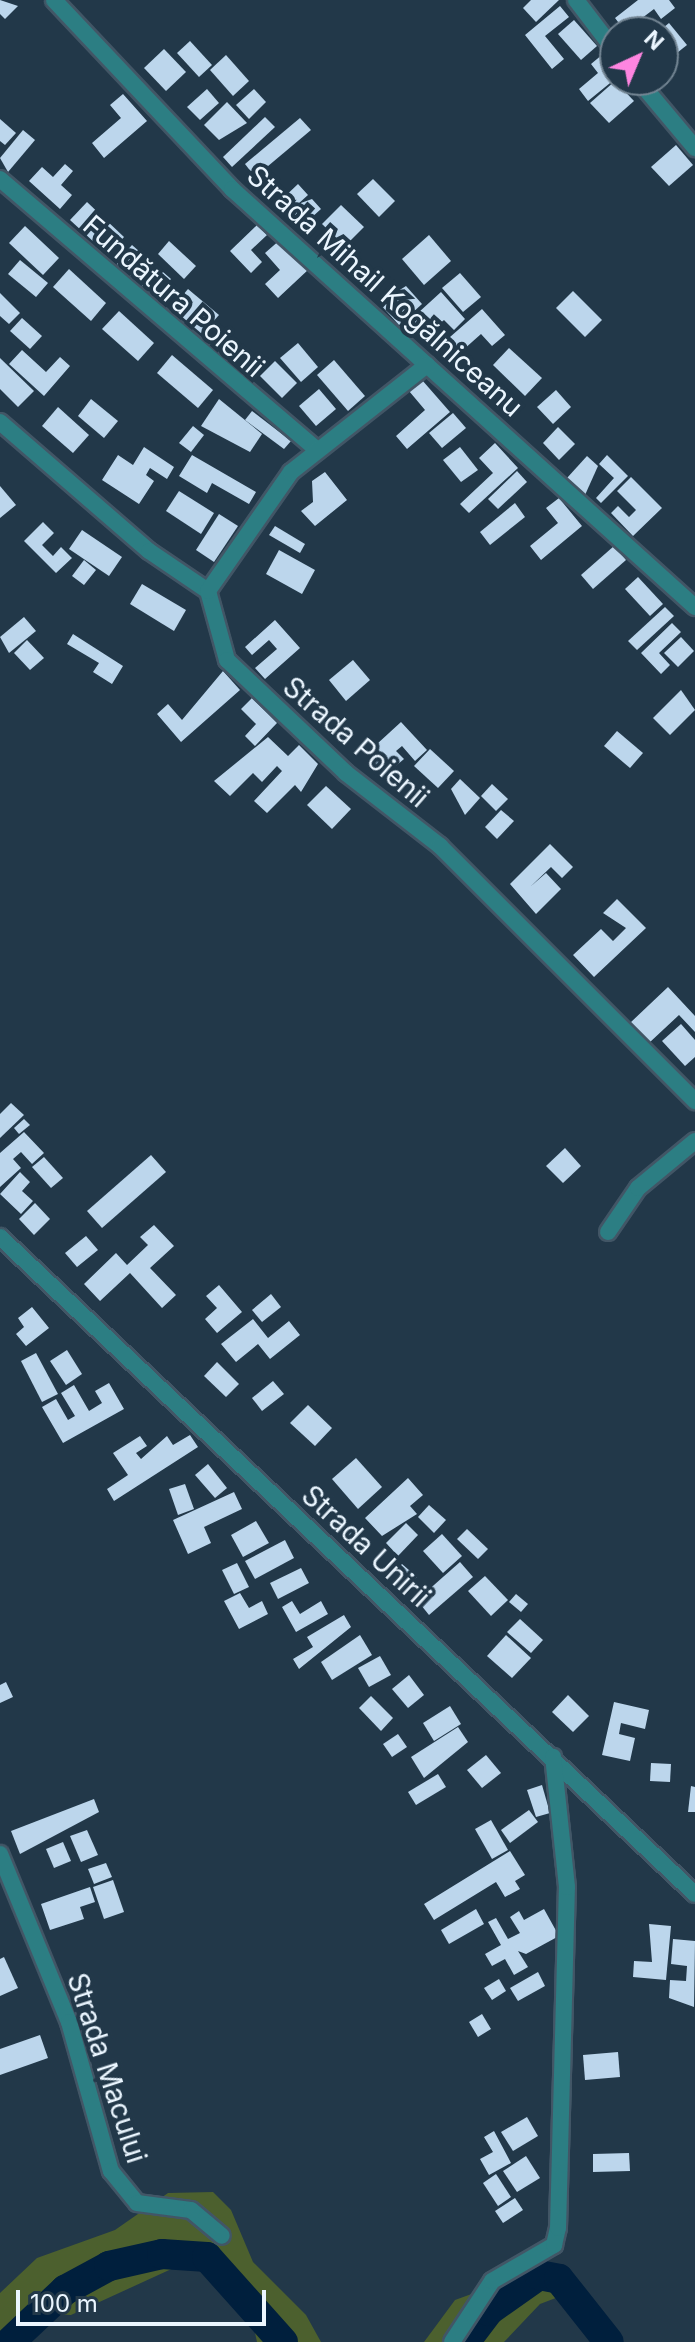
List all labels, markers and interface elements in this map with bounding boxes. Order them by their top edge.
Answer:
north arrow [599,16,679,96]
text: N [639,25,669,55]
street label: Strada Mihail Kogălniceanu [240,158,530,424]
street label: Fundătura Poienii [77,208,271,384]
street label: Strada Poienii [276,670,436,814]
street label: Strada Unirii [295,1478,437,1614]
street label: Strada Macului [60,1969,154,2167]
scale bar [20,2274,270,2324]
text: 100 m [30,2289,98,2318]

